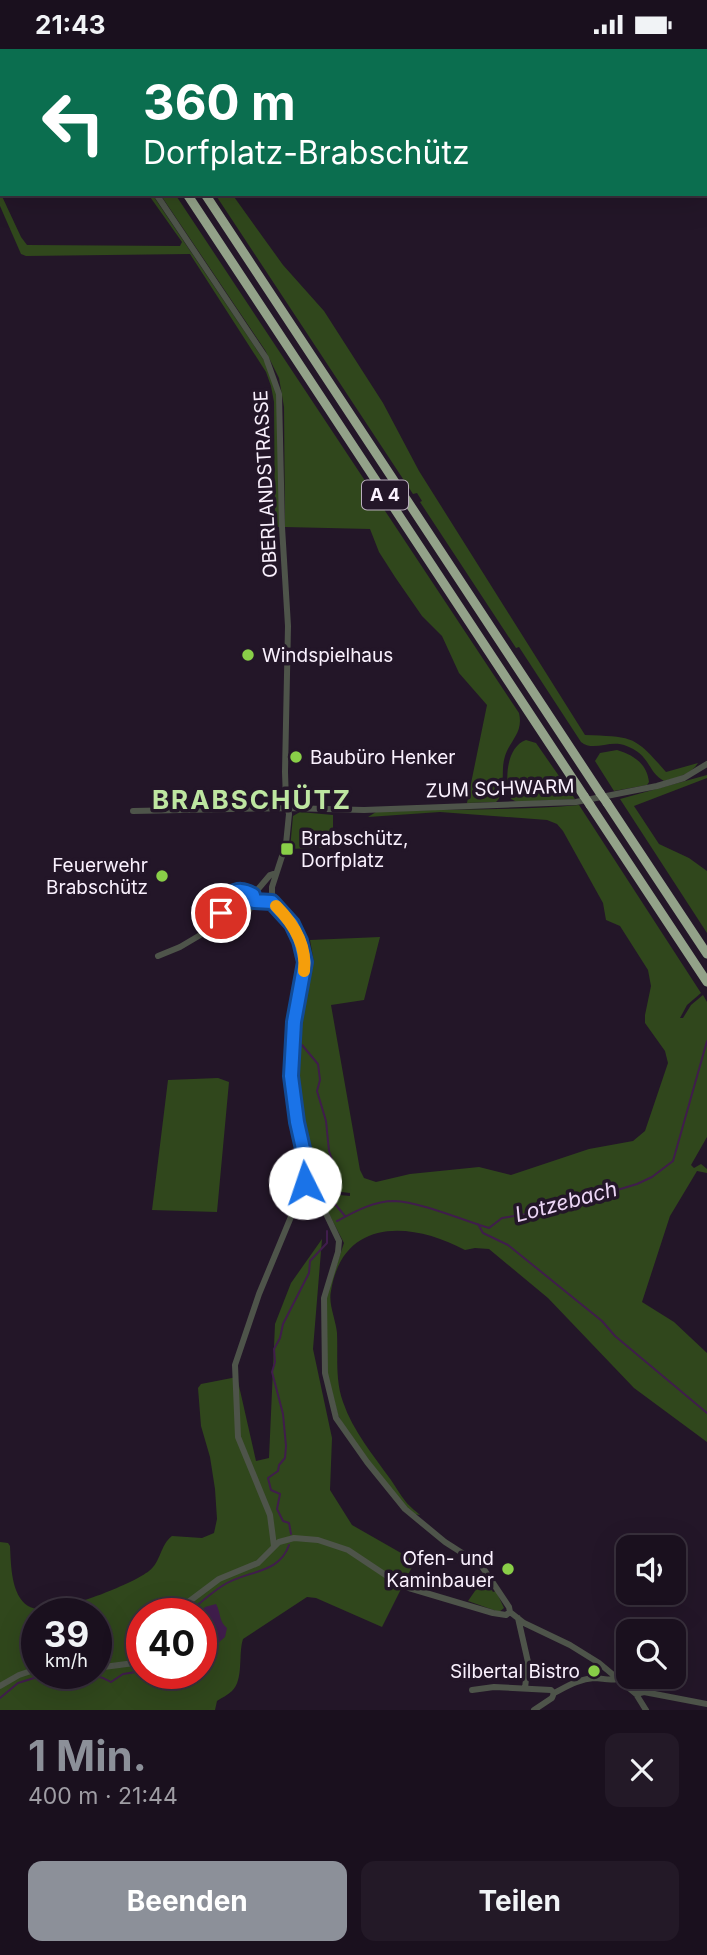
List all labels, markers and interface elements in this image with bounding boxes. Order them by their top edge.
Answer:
text: 21:43 [35,9,106,40]
text: 360 m [143,73,296,132]
icon: left [28,77,119,168]
text: Dorfplatz-Brabschütz [143,133,470,172]
street label: OBERLANDSTRASSE [249,389,282,578]
road number: A 4 [362,481,408,510]
place label: Windspielhaus [262,644,393,667]
marker: Windspielhaus [240,647,256,663]
place label: Baubüro Henker [310,746,455,769]
marker: Baubüro Henker [288,749,304,765]
street label: ZUM SCHWARM [425,774,575,803]
district label: BRABSCHÜTZ [152,784,352,815]
place label: Brabschütz, Dorfplatz [301,827,408,872]
marker: Brabschütz, Dorfplatz [279,841,295,857]
place label: Feuerwehr Brabschütz [46,854,148,899]
marker: Feuerwehr Brabschütz [154,868,170,884]
pin [191,883,251,943]
icon: arrive [202,894,240,932]
position arrow [268,1146,342,1220]
water label: Lotzebach [512,1176,620,1227]
map controls [616,1535,686,1689]
button: sound [616,1535,686,1605]
place label: Ofen- und Kaminbauer [386,1547,494,1592]
marker: Ofen- und Kaminbauer [500,1561,516,1577]
speed limit sign: 40 [126,1598,217,1689]
text: 39 [44,1613,89,1655]
button: search [616,1619,686,1689]
text: km/h [45,1650,88,1671]
place label: Silbertal Bistro [450,1660,580,1683]
marker: Silbertal Bistro [586,1663,602,1679]
text: 1 Min. [28,1730,147,1781]
button: close [605,1733,679,1807]
text: 400 m · 21:44 [28,1782,178,1810]
button: Beenden [28,1861,347,1941]
button: Teilen [361,1861,679,1941]

